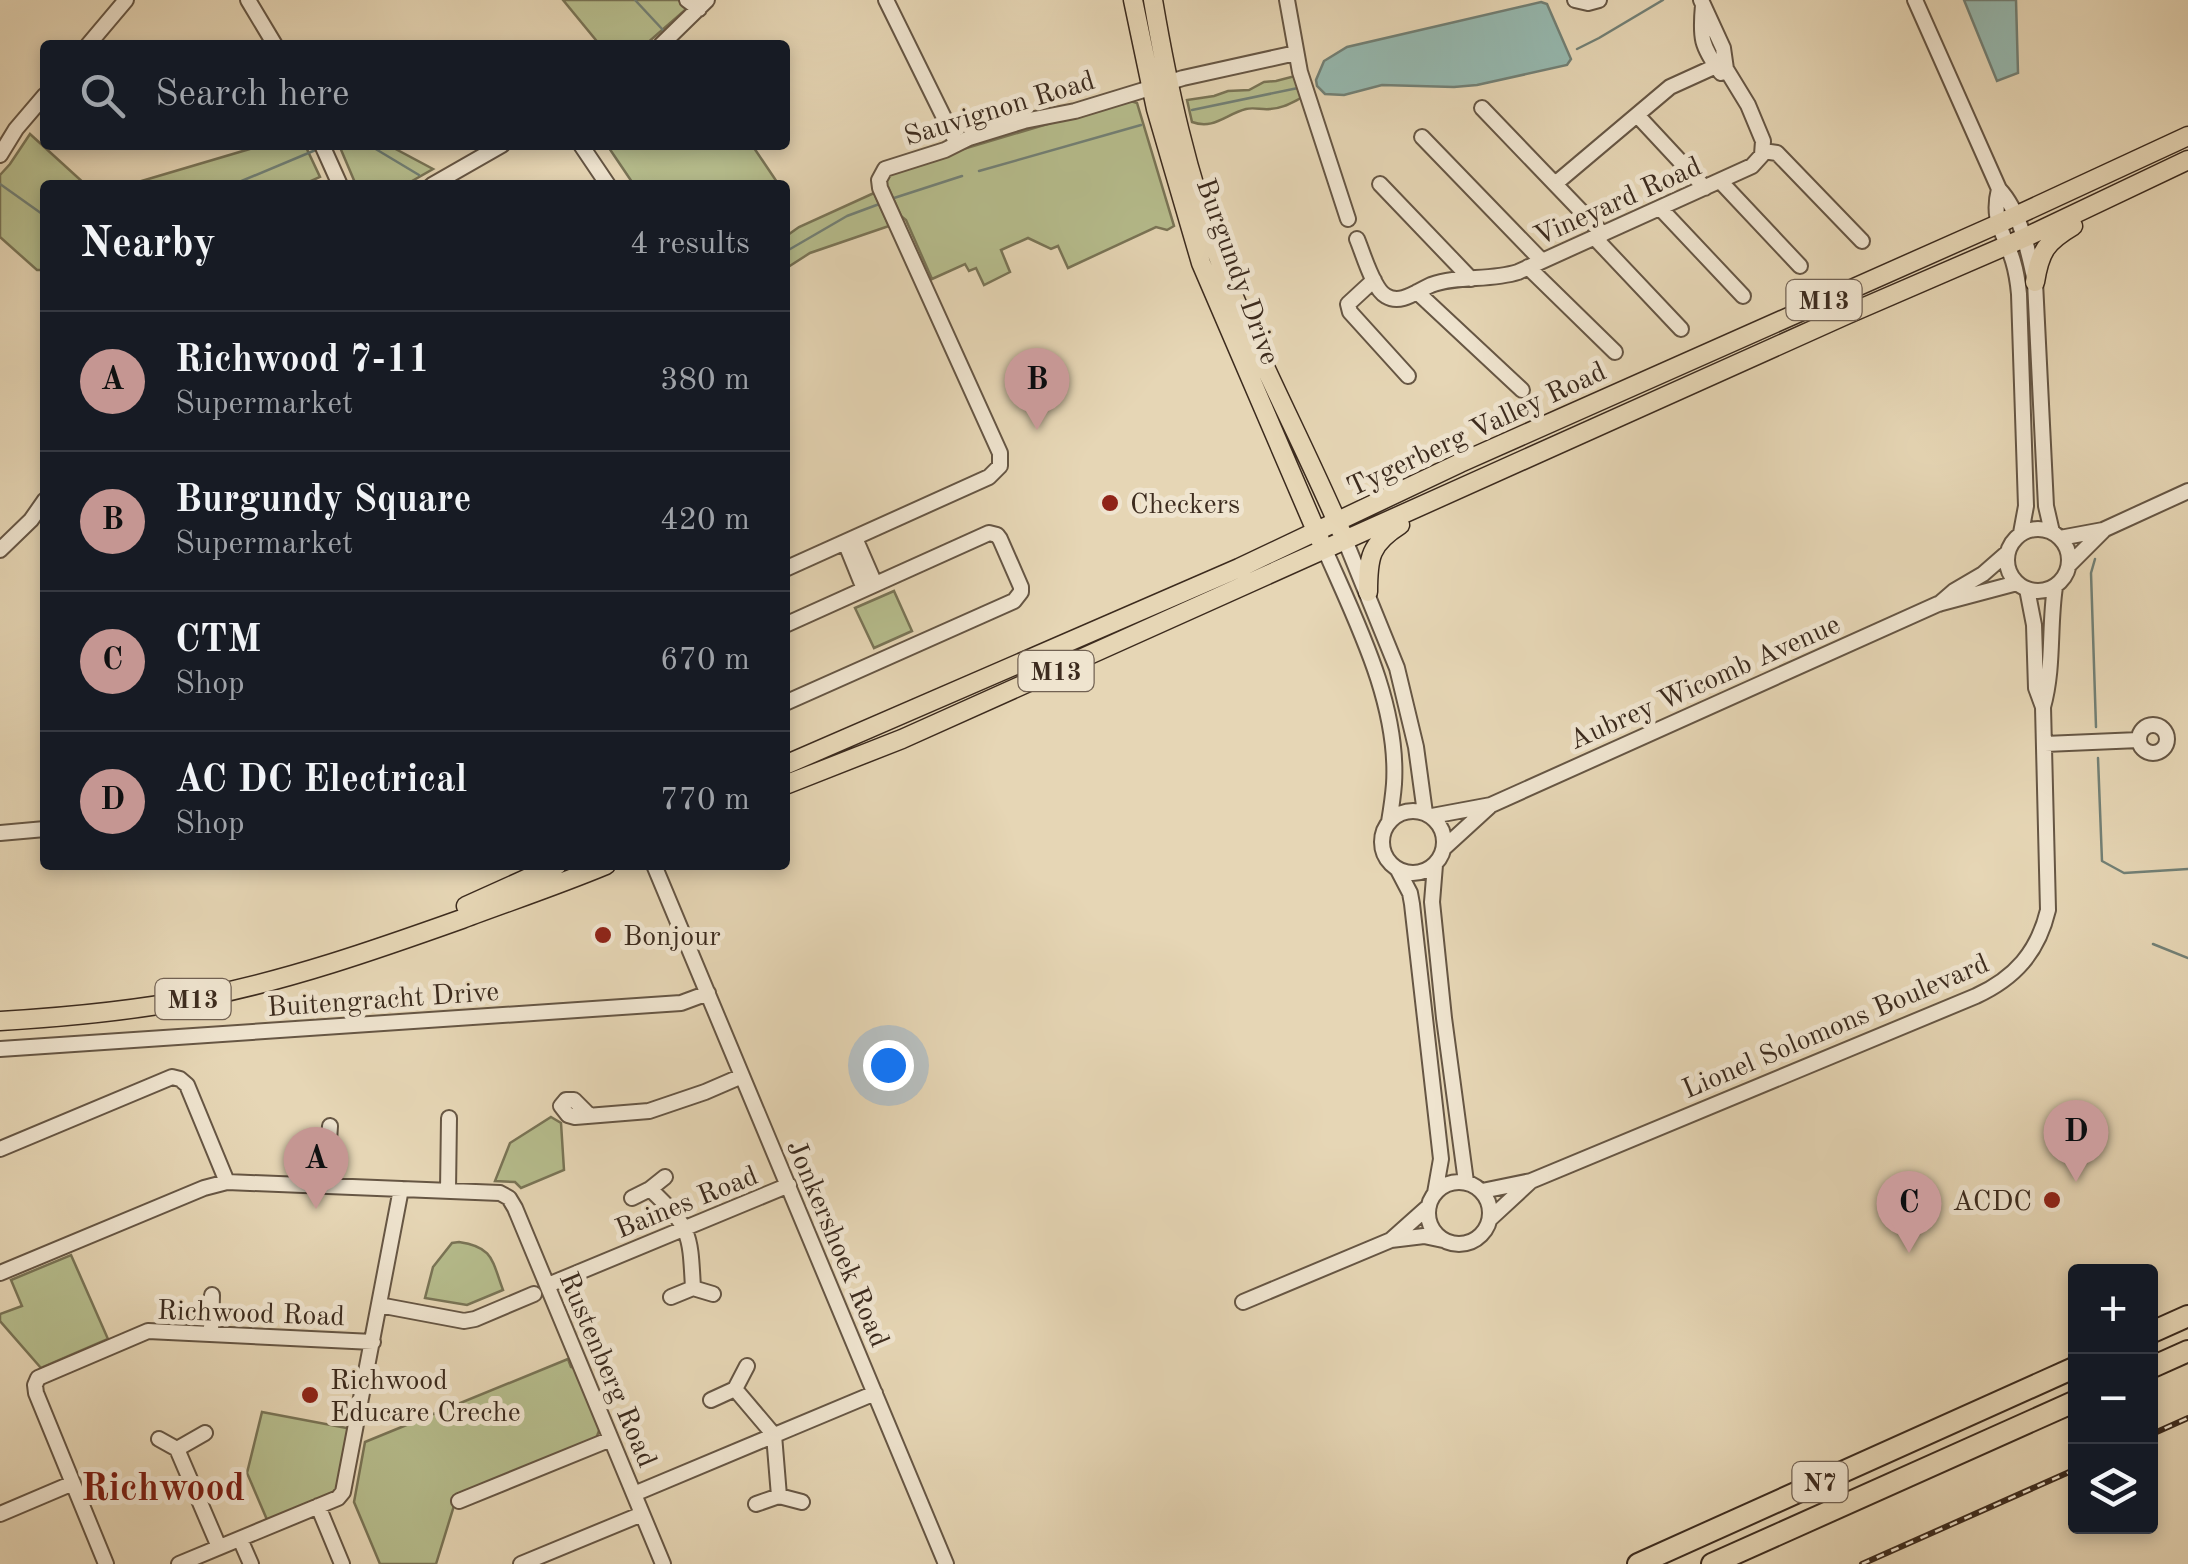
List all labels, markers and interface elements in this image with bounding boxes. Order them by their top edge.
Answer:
search box [40,40,790,150]
icon: search [75,68,130,123]
street label: Sauvignon Road [901,68,1099,152]
text: Search here [155,76,350,114]
street label: Vineyard Road [1530,153,1706,252]
street label: Burgundy Drive [1190,175,1283,369]
text: Nearby [80,224,216,266]
text: 4 results [630,229,750,261]
road number: M13 [1786,280,1862,320]
text: Richwood 7-11 [175,342,430,380]
pin: B [1004,348,1070,430]
street label: Tygerberg Valley Road [1343,358,1611,503]
text: A [100,365,125,397]
text: 380 m [660,365,750,397]
text: Supermarket [175,389,353,421]
text: Burgundy Square [175,482,472,520]
marker: Checkers [1099,492,1121,514]
place label: Checkers [1130,492,1240,520]
text: B [101,505,124,537]
text: 420 m [660,505,750,537]
text: Supermarket [175,529,353,561]
street label: Aubrey Wicomb Avenue [1566,611,1845,756]
text: CTM [175,622,261,660]
text: C [102,645,123,677]
text: 670 m [660,645,750,677]
road number: M13 [1018,651,1094,691]
text: Shop [175,669,245,701]
text: AC DC Electrical [175,762,467,800]
text: D [100,785,125,817]
text: 770 m [660,785,750,817]
text: Shop [175,809,245,841]
marker: Bonjour [592,924,614,946]
place label: Bonjour [623,924,721,952]
street label: Lionel Solomons Boulevard [1679,950,1994,1105]
road number: M13 [156,979,230,1019]
street label: Buitengracht Drive [266,979,500,1023]
your location [863,1040,914,1091]
pin: D [2044,1100,2108,1182]
pin: A [284,1126,348,1209]
street label: Jonkershoek Road [780,1137,892,1352]
street label: Baines Road [612,1163,762,1245]
pin: C [1876,1170,1942,1253]
place label: ACDC [1953,1189,2032,1217]
marker: ACDC [2041,1189,2063,1211]
map controls [2068,1264,2158,1534]
button: + [2068,1264,2158,1354]
street label: Rustenberg Road [553,1269,660,1472]
street label: Richwood Road [156,1298,345,1332]
button: − [2068,1354,2158,1444]
place label: Richwood Educare Creche [330,1368,521,1428]
marker: Richwood Educare Creche [299,1384,321,1406]
button: layers [2068,1444,2158,1534]
road number: N7 [1792,1462,1848,1502]
district label: Richwood [81,1471,245,1509]

